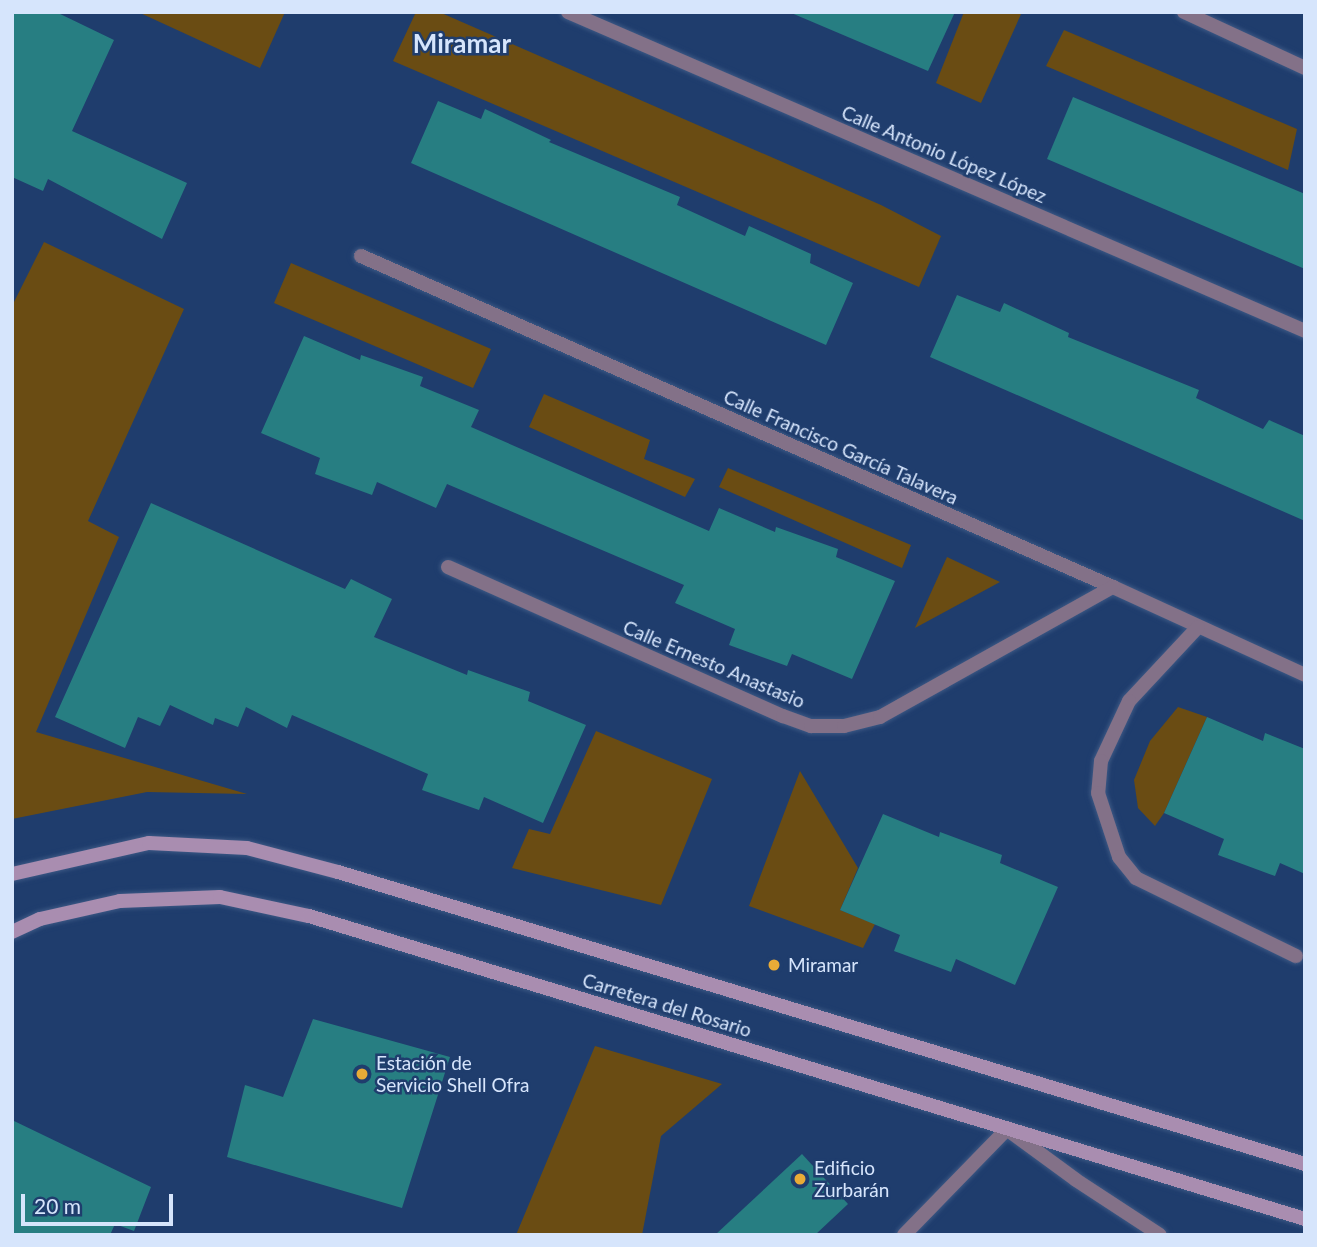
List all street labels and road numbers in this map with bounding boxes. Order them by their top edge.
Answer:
street label: Calle Antonio López López [838,100,1050,208]
street label: Calle Francisco García Talavera [720,385,962,509]
street label: Calle Ernesto Anastasio [619,615,809,713]
street label: Carretera del Rosario [580,968,754,1042]

